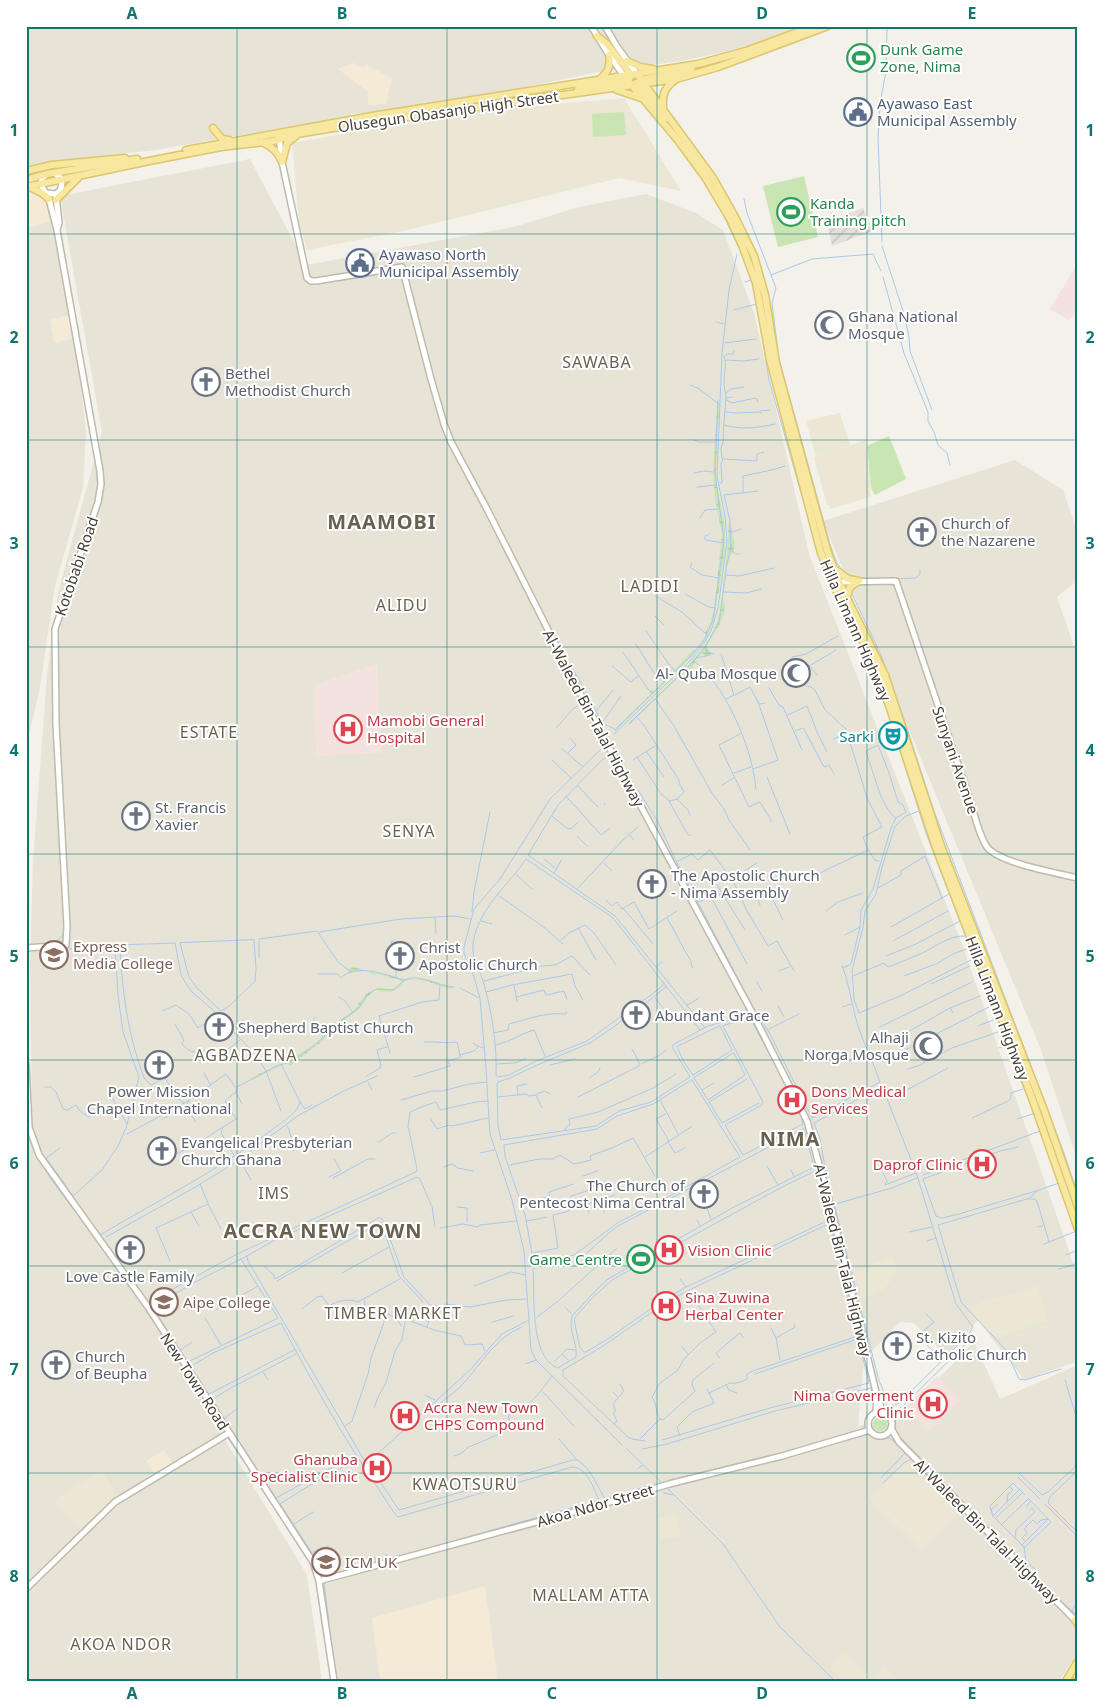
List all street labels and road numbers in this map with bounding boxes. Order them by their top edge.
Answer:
street label: Olusegun Obasanjo High Street [336,86,560,136]
street label: Kotobabi Road [50,514,102,618]
street label: Hilla Limann Highway [816,556,896,704]
street label: Al-Waleed Bin-Talal Highway [539,626,650,811]
street label: Sunyani Avenue [928,704,984,816]
street label: Hilla Limann Highway [961,933,1035,1083]
street label: Al-Waleed Bin-Talal Highway [809,1161,877,1359]
street label: New Town Road [156,1328,234,1434]
street label: Al Waleed Bin Talal Highway [910,1454,1064,1608]
street label: Akoa Ndor Street [534,1479,656,1531]

